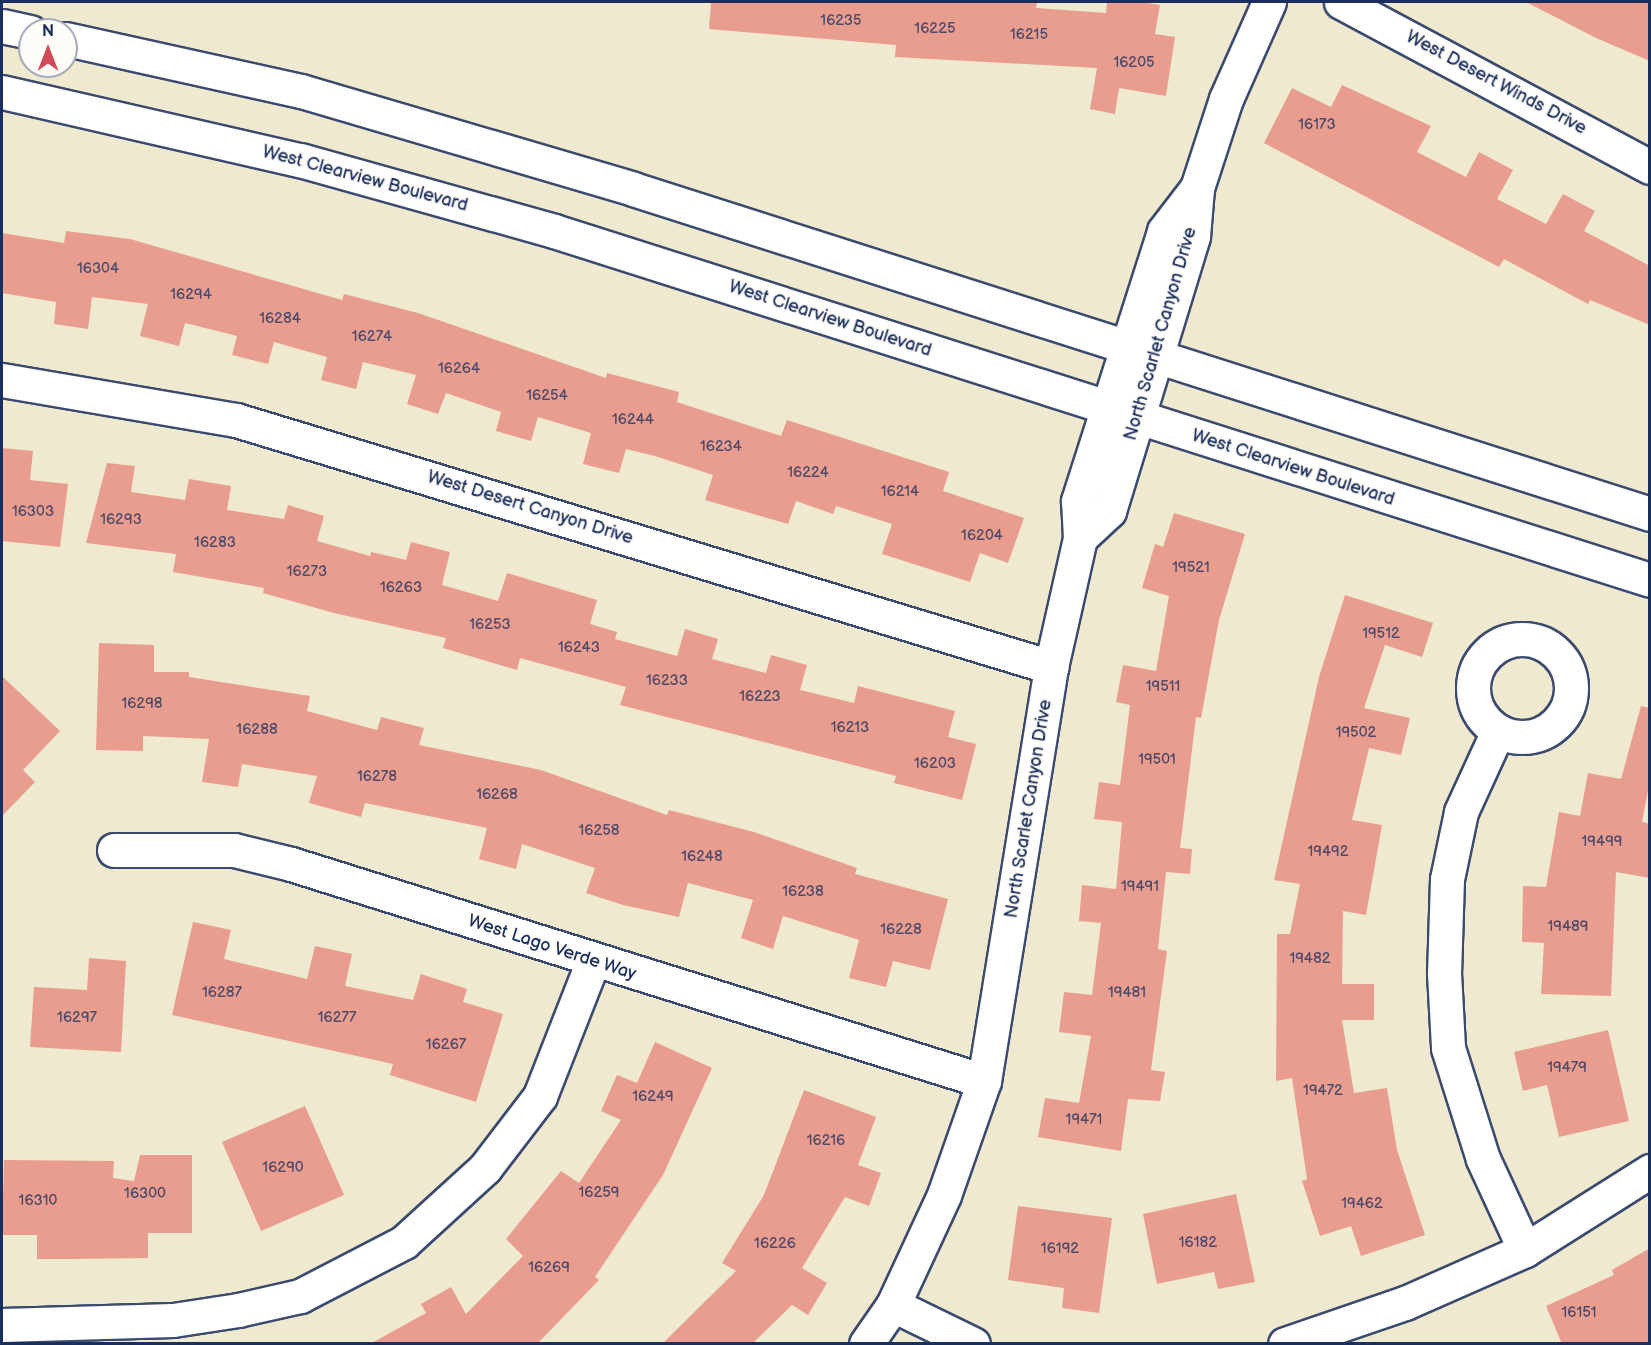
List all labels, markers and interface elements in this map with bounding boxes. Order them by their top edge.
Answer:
house number: 16235 [820,12,862,30]
north arrow [18,18,78,78]
house number: 16225 [914,20,956,38]
text: N [42,22,54,41]
house number: 16215 [1010,26,1048,44]
street label: West Desert Winds Drive [1402,26,1590,140]
house number: 16205 [1113,54,1155,72]
house number: 16173 [1298,116,1336,134]
street label: West Clearview Boulevard [260,141,470,217]
street label: North Scarlet Canyon Drive [1120,225,1202,443]
house number: 16304 [77,260,119,278]
street label: West Clearview Boulevard [726,276,934,362]
house number: 16294 [170,286,212,304]
house number: 16284 [259,310,301,328]
house number: 16274 [352,328,392,346]
house number: 16264 [438,360,480,378]
house number: 16254 [526,387,568,405]
house number: 16244 [612,411,654,429]
street label: West Clearview Boulevard [1189,425,1397,511]
house number: 16234 [700,438,742,456]
house number: 16224 [787,464,829,482]
street label: West Desert Canyon Drive [425,466,635,550]
house number: 16214 [881,483,919,501]
house number: 16303 [12,503,54,521]
house number: 16293 [100,511,142,529]
house number: 16204 [961,527,1003,545]
house number: 16283 [194,534,236,552]
house number: 19521 [1172,559,1210,577]
house number: 16273 [287,563,327,581]
house number: 16263 [380,579,422,597]
house number: 16253 [469,616,511,634]
house number: 19512 [1362,625,1400,643]
house number: 16243 [558,639,600,657]
house number: 16233 [646,672,688,690]
house number: 19511 [1146,678,1180,696]
house number: 16223 [739,688,781,706]
house number: 16298 [121,695,163,713]
street label: North Scarlet Canyon Drive [1001,698,1057,920]
house number: 16213 [831,719,869,737]
house number: 16288 [236,721,278,739]
house number: 19502 [1336,724,1376,742]
house number: 19501 [1138,751,1176,769]
house number: 16203 [914,755,956,773]
house number: 16278 [357,768,397,786]
house number: 16268 [476,786,518,804]
house number: 16258 [578,822,620,840]
house number: 19499 [1582,833,1622,851]
house number: 19492 [1307,843,1349,861]
house number: 16248 [681,848,723,866]
house number: 19491 [1121,878,1159,896]
house number: 16238 [782,883,824,901]
street label: West Lago Verde Way [465,910,639,986]
house number: 19489 [1547,918,1589,936]
house number: 16228 [880,921,922,939]
house number: 19482 [1289,950,1331,968]
house number: 16287 [202,984,242,1002]
house number: 19481 [1108,984,1146,1002]
house number: 16297 [57,1009,97,1027]
house number: 16277 [318,1009,356,1027]
house number: 16267 [426,1036,466,1054]
house number: 19479 [1547,1059,1587,1077]
house number: 19472 [1303,1082,1343,1100]
house number: 16249 [632,1088,674,1106]
house number: 19471 [1066,1111,1102,1129]
house number: 16216 [807,1132,845,1150]
house number: 16290 [262,1159,304,1177]
house number: 16259 [578,1184,620,1202]
house number: 16300 [124,1185,166,1203]
house number: 16310 [19,1192,57,1210]
house number: 19462 [1341,1195,1383,1213]
house number: 16182 [1179,1234,1217,1252]
house number: 16226 [754,1235,796,1253]
house number: 16192 [1041,1240,1079,1258]
house number: 16269 [528,1259,570,1277]
house number: 16151 [1561,1304,1597,1322]

